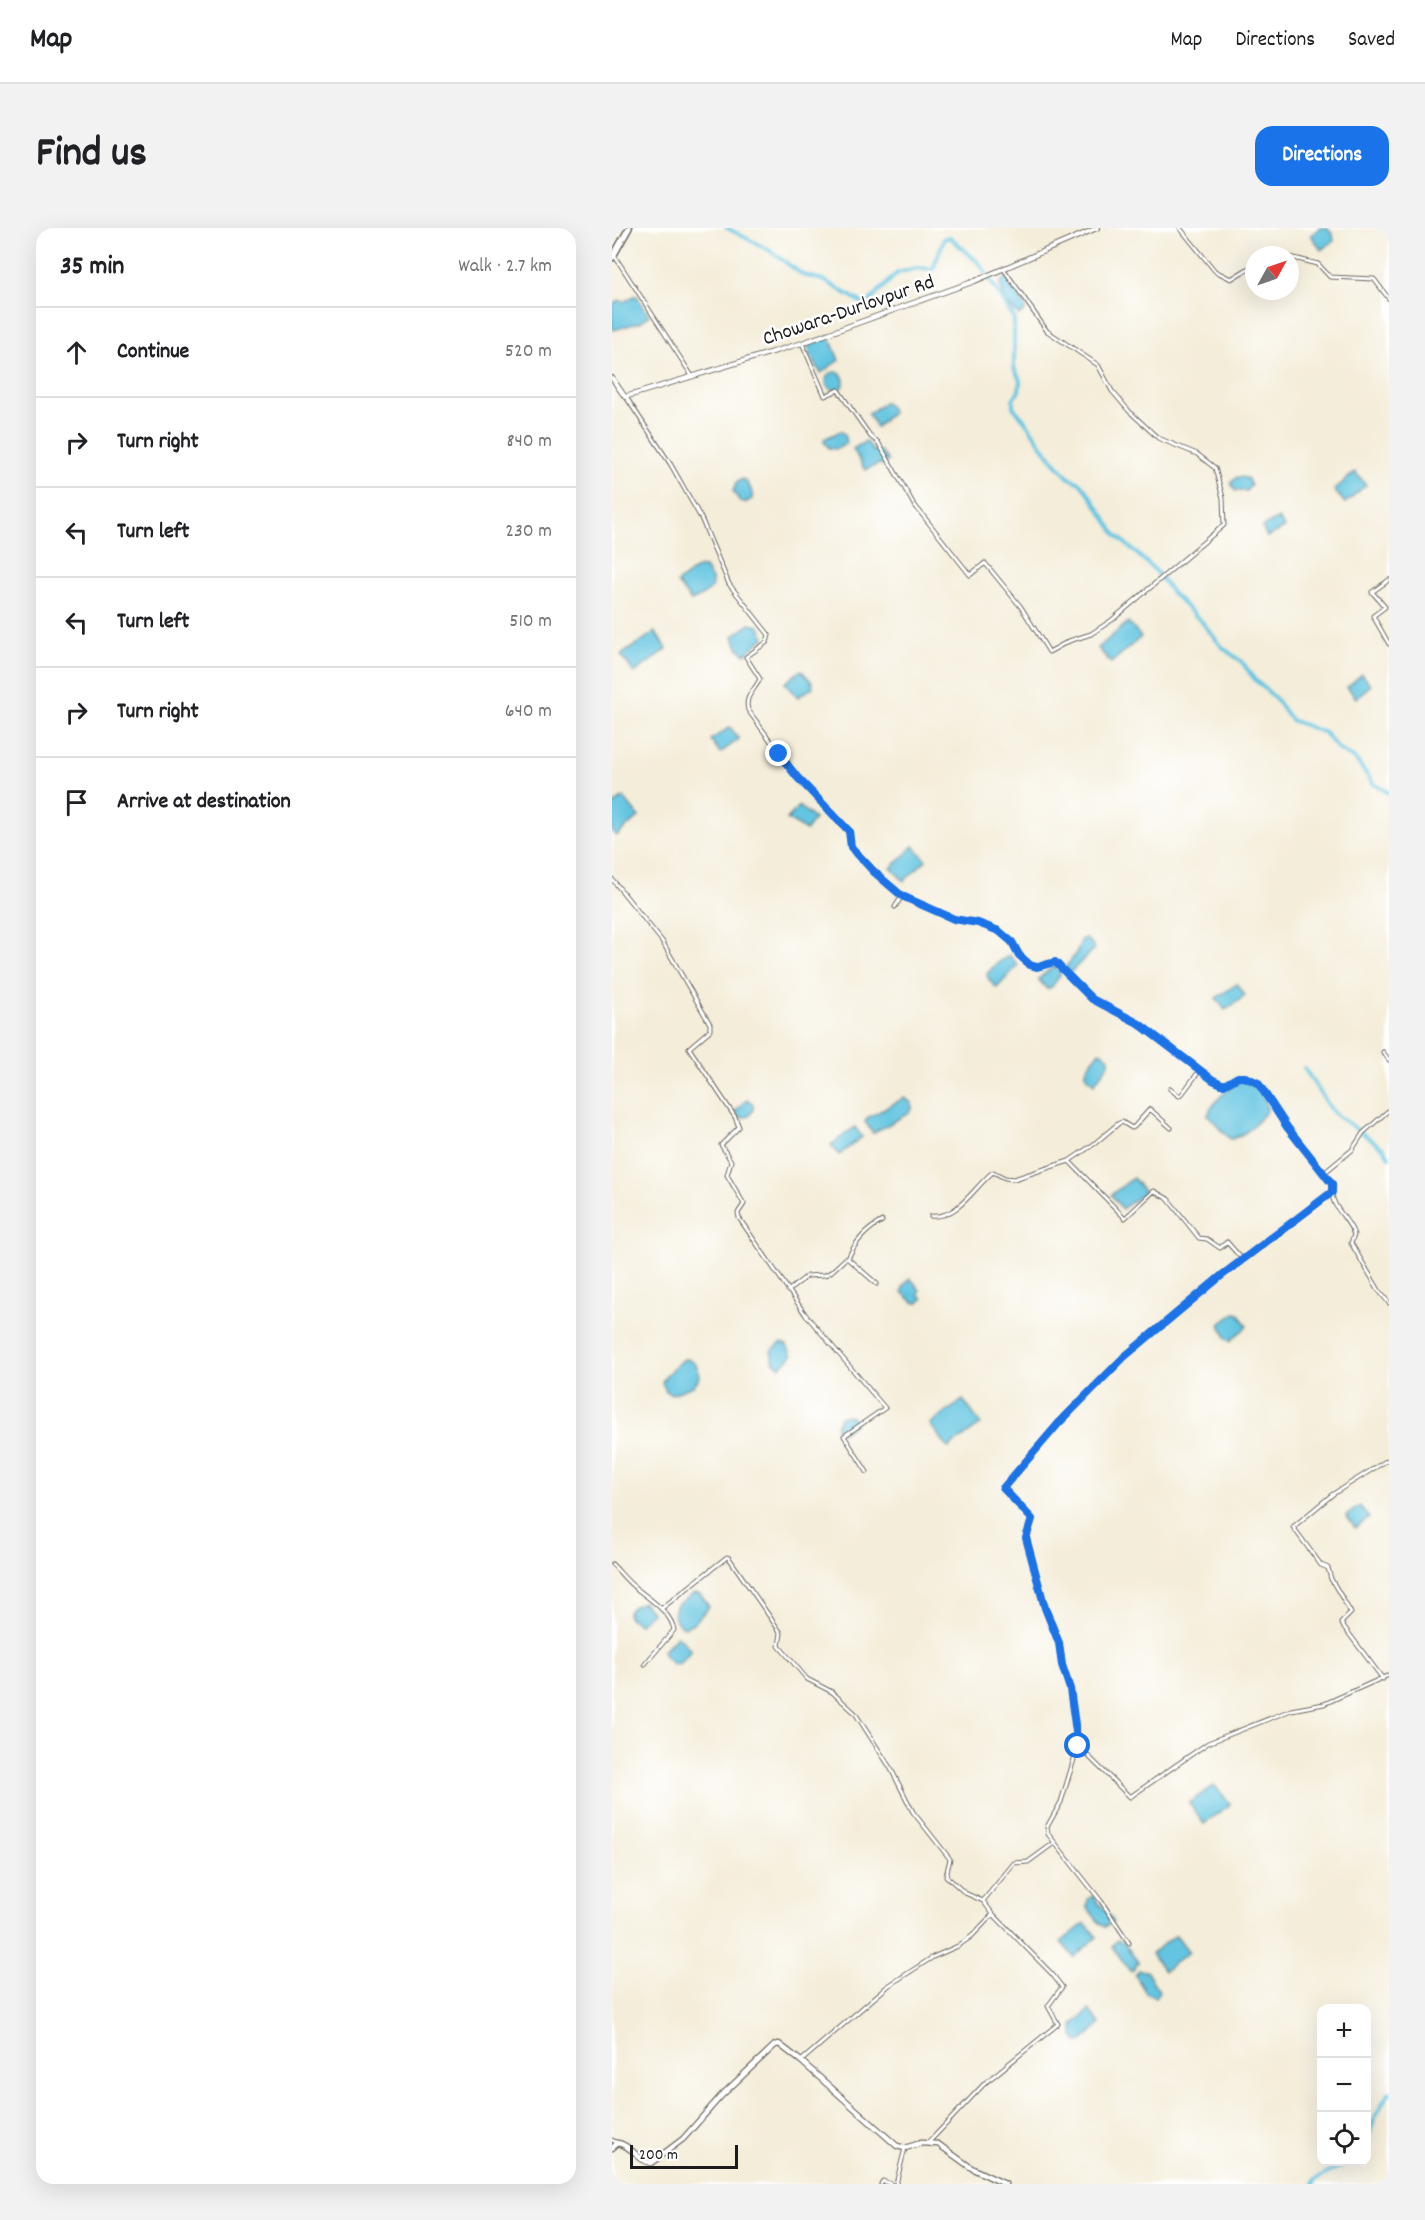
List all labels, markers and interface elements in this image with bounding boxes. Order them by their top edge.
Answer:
text: Map [30,21,72,61]
text: Map [1171,26,1202,56]
text: Directions [1235,26,1315,56]
text: Saved [1348,26,1395,56]
text: Find us [36,126,147,186]
button: Directions [1255,126,1389,186]
north arrow [1245,246,1299,300]
text: 35 min [60,249,124,286]
text: Walk · 2.7 km [458,253,552,281]
street label: Chowara-Durlovpur Rd [759,268,939,355]
icon: ahead [60,336,93,369]
text: Continue [117,337,189,368]
text: 520 m [505,338,552,366]
icon: right [60,426,93,459]
text: Turn right [117,427,199,458]
text: 840 m [506,428,552,456]
icon: left [60,516,93,549]
text: Turn left [117,517,189,548]
text: 230 m [505,518,552,546]
icon: left [60,606,93,639]
text: Turn left [117,607,189,638]
text: 510 m [509,608,552,636]
icon: right [60,696,93,729]
text: Turn right [117,697,199,728]
text: 640 m [505,698,552,726]
route end [765,740,791,766]
icon: arrive [60,786,93,819]
text: Arrive at destination [117,787,291,818]
route start [1064,1732,1090,1758]
map controls [1317,2004,1371,2166]
button: + [1317,2004,1371,2058]
button: − [1317,2058,1371,2112]
button: locate [1317,2112,1371,2166]
scale bar [630,2142,738,2170]
text: 200 m [639,2144,678,2167]

